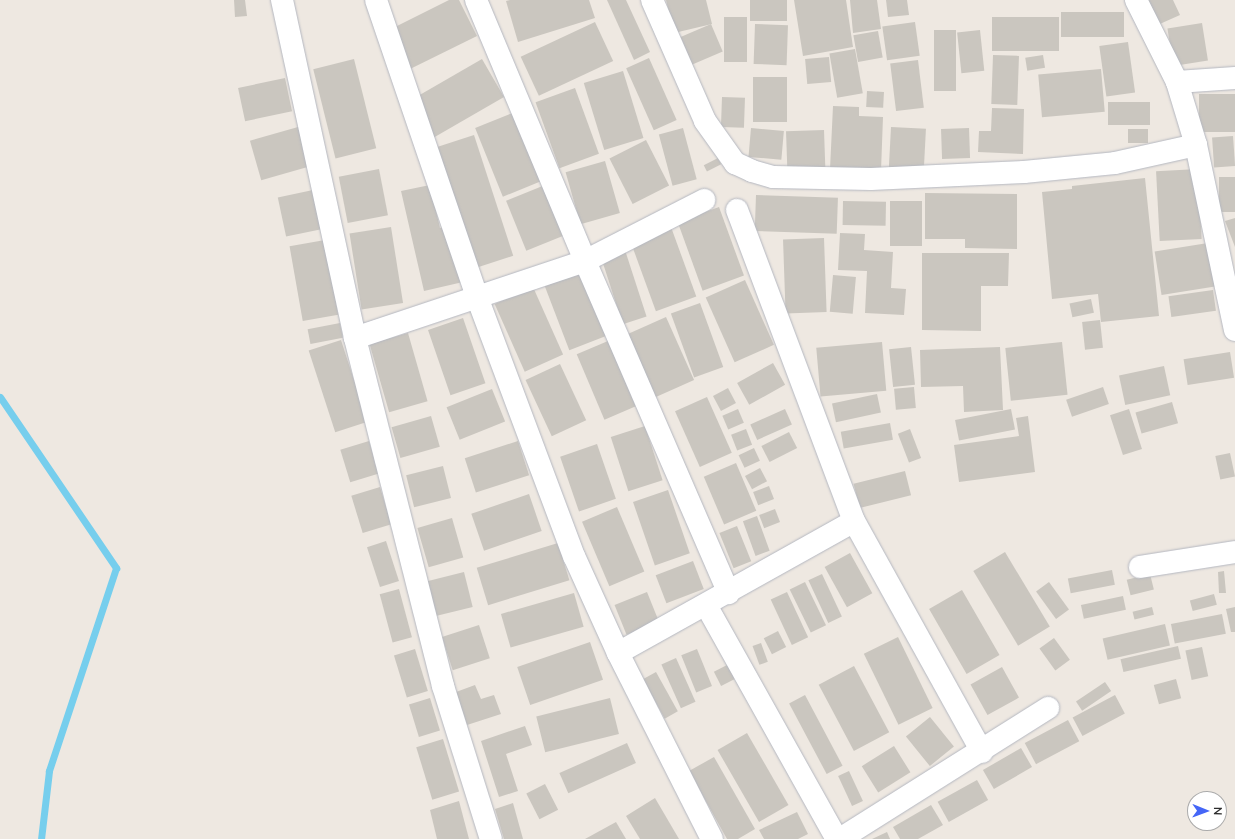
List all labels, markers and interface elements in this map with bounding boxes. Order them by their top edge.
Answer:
north arrow [1187,791,1227,831]
text: N [1212,807,1225,816]

